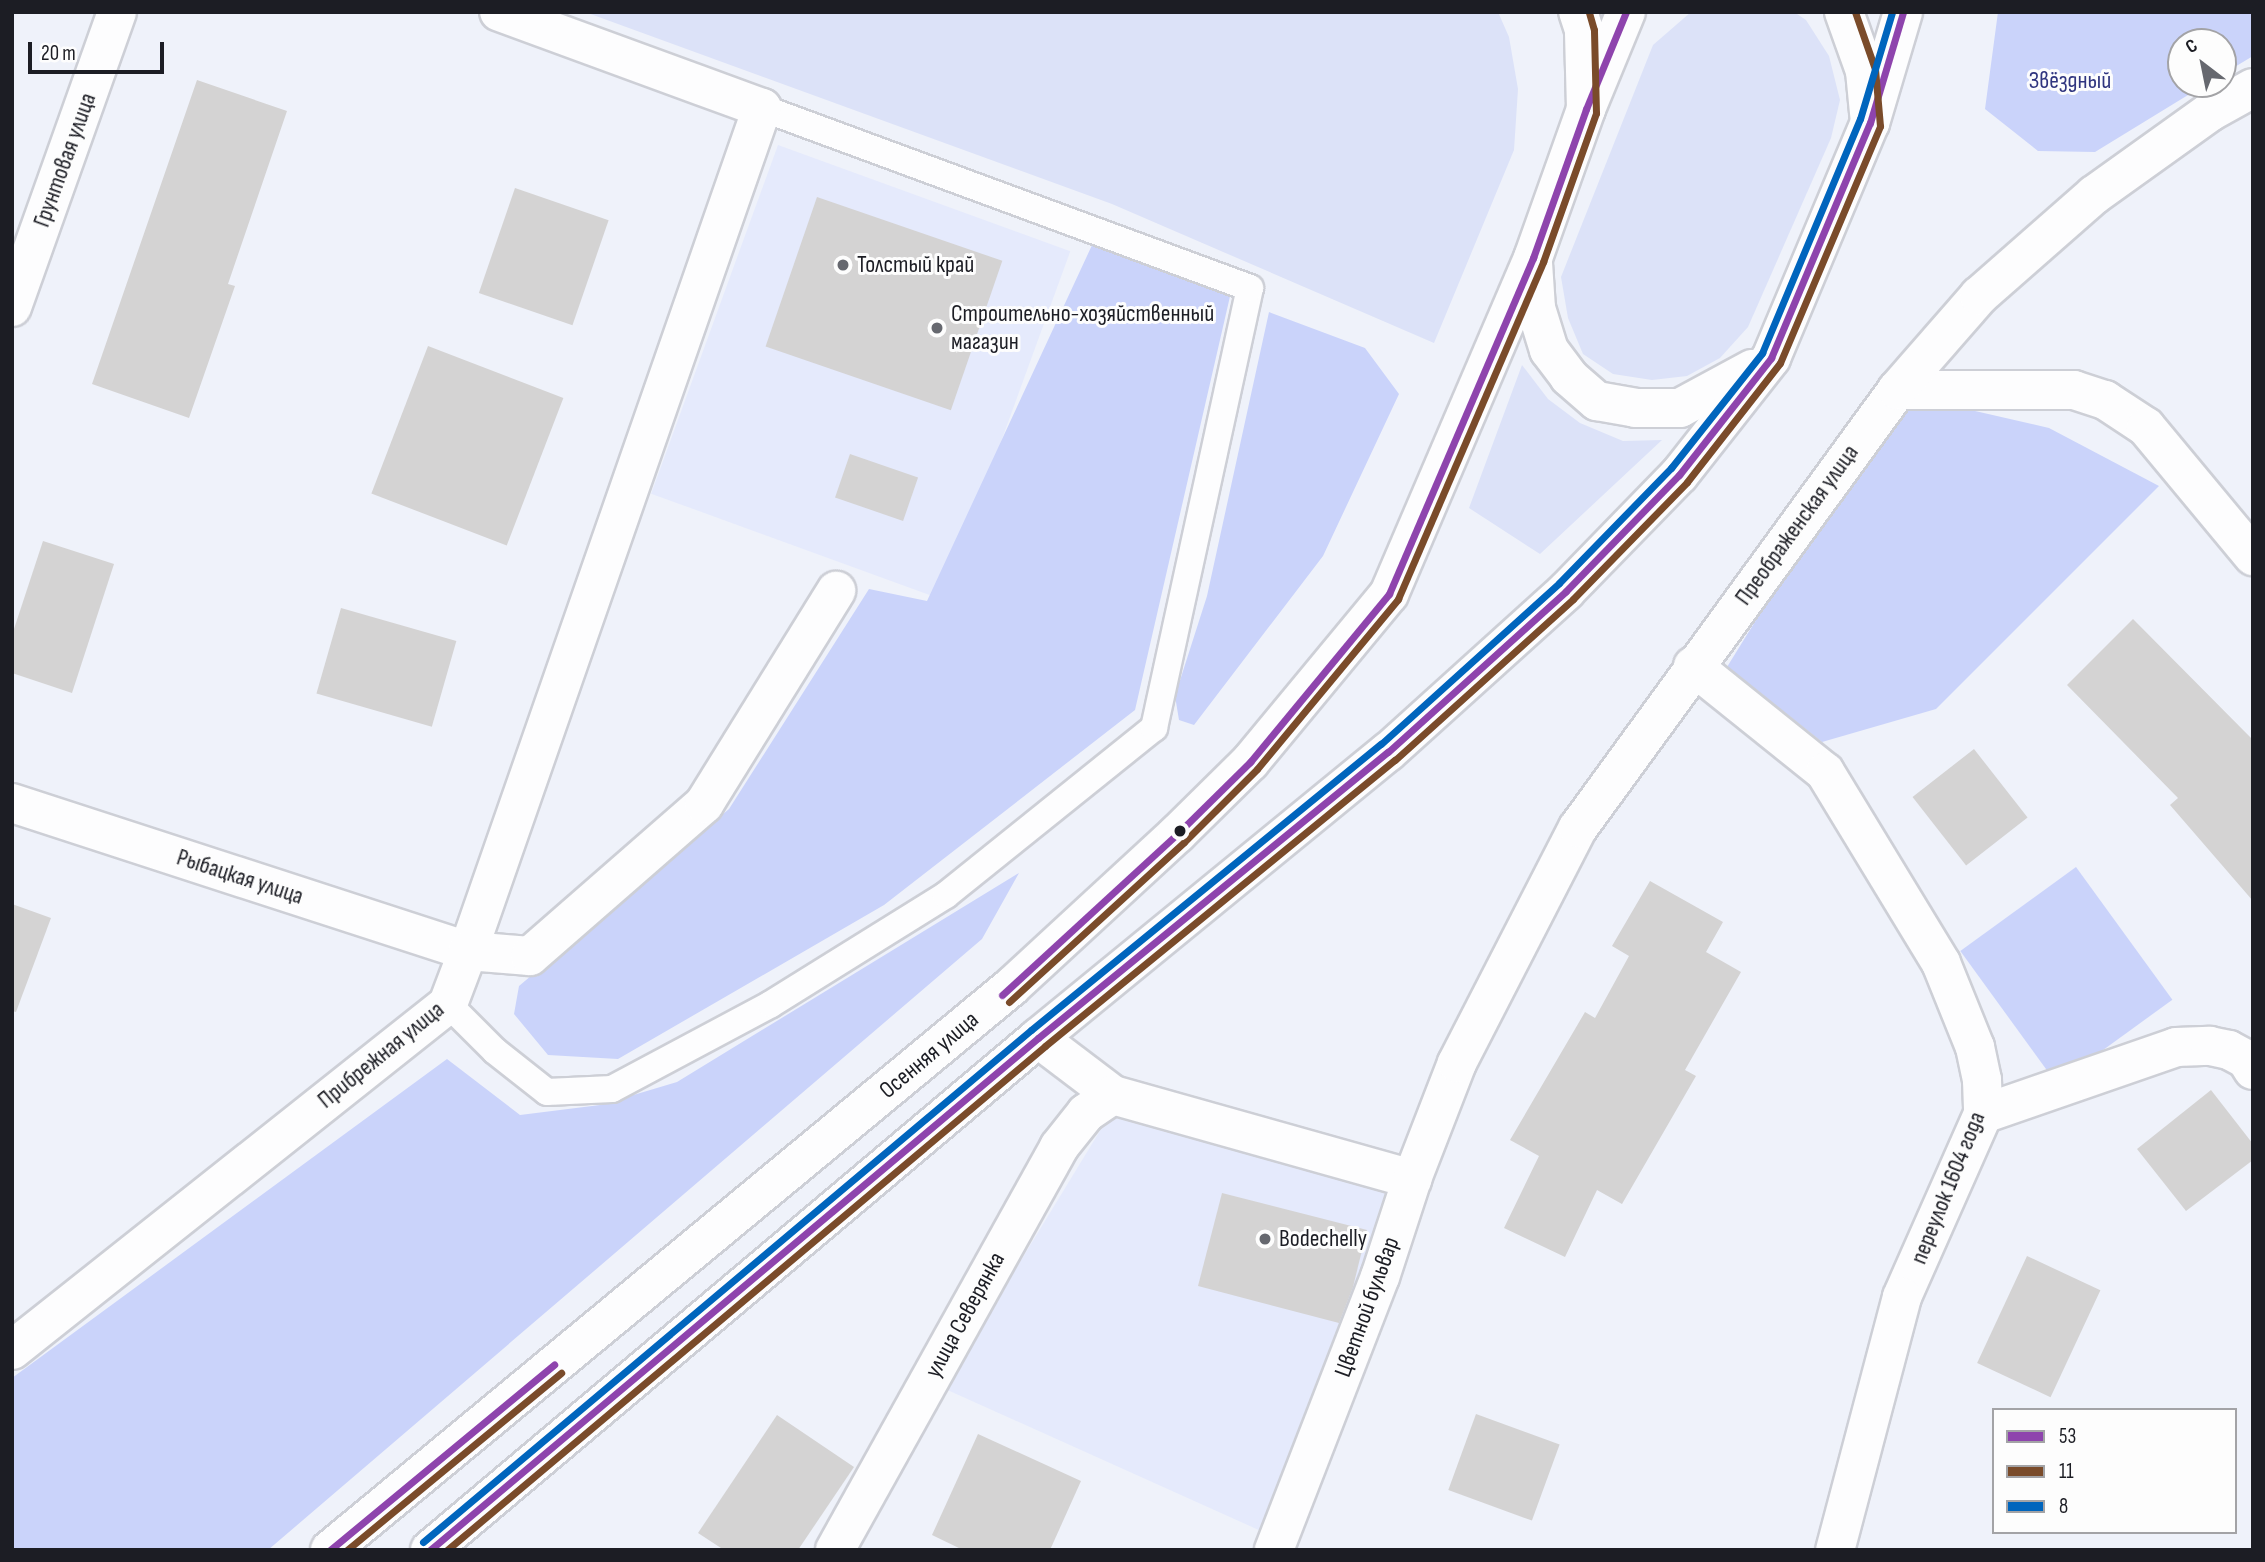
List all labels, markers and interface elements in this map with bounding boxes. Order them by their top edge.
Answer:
scale bar [32,28,168,72]
north arrow [2167,28,2237,98]
text: С [2181,34,2202,59]
text: 20 m [41,41,76,66]
park label: Звёздный [2029,67,2111,95]
street label: Грунтовая улица [27,89,103,231]
place label: Толстый край [857,251,974,279]
marker: Толстый край [835,257,851,273]
place label: Строительно-хозяйственный магазин [951,300,1214,356]
marker: Строительно-хозяйственный магазин [929,320,945,336]
street label: Преображенская улица [1729,439,1865,611]
unlabelled marker [1173,824,1187,838]
street label: Рыбацкая улица [173,843,307,911]
street label: Прибрежная улица [312,995,450,1115]
street label: Осенняя улица [874,1005,984,1105]
street label: переулок 1604 года [1904,1108,1992,1268]
place label: Bodechelly [1279,1225,1367,1253]
marker: Bodechelly [1257,1231,1273,1247]
street label: Цветной бульвар [1328,1233,1406,1381]
street label: улица Северянка [919,1247,1011,1383]
legend [1992,1408,2237,1534]
text: 53 [2059,1424,2076,1449]
text: 11 [2059,1459,2074,1484]
text: 8 [2059,1494,2068,1519]

